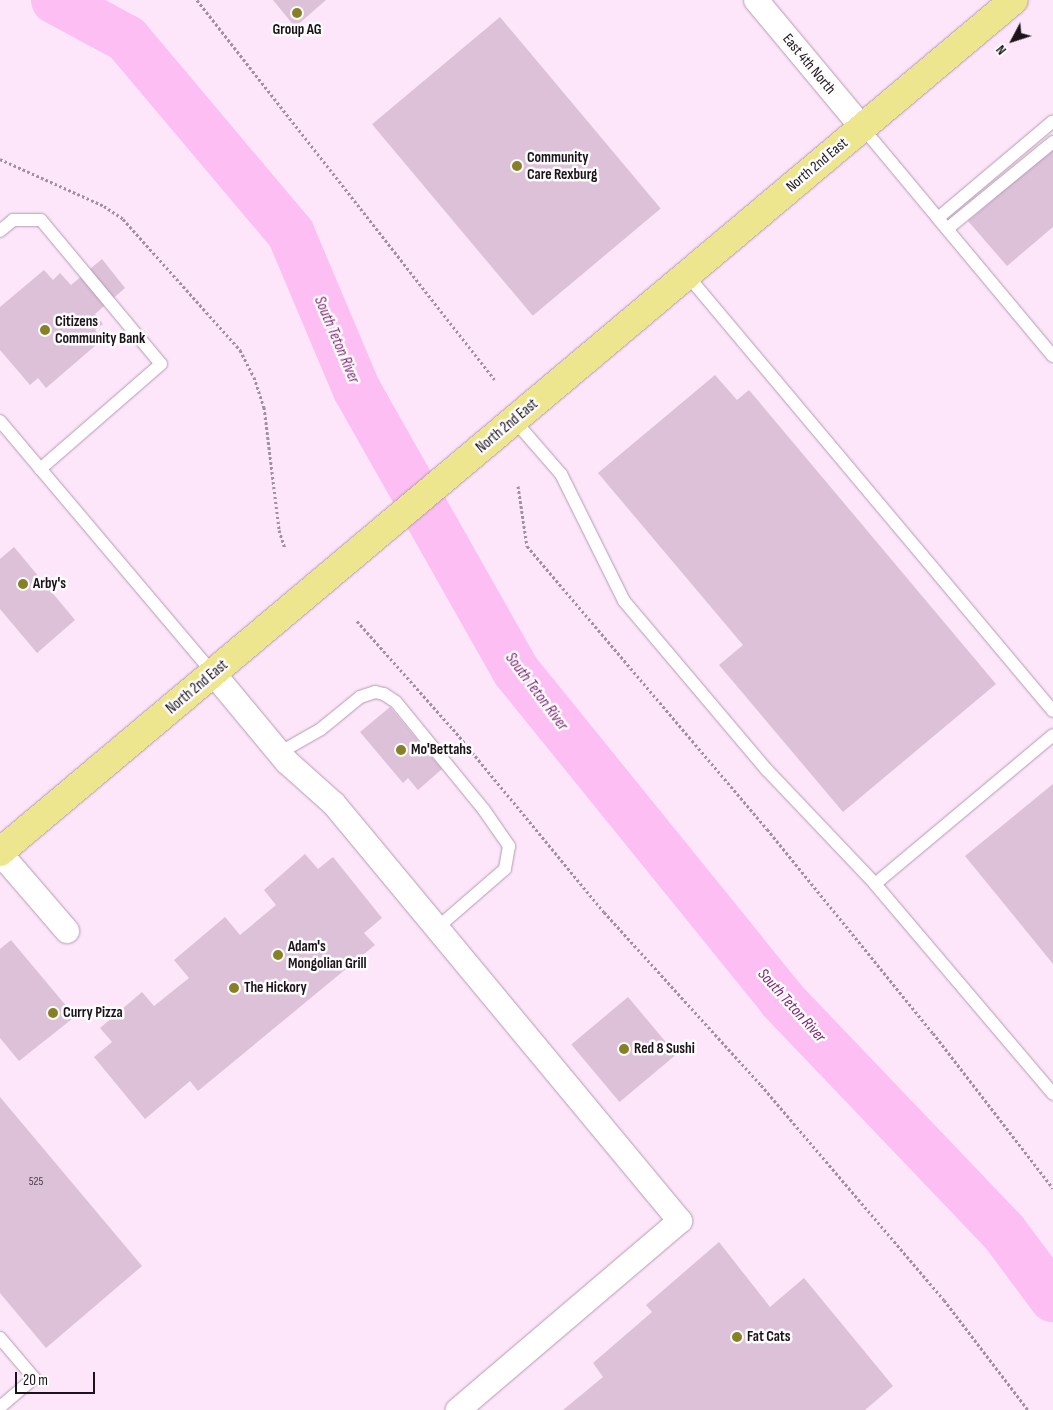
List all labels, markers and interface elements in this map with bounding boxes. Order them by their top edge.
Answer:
marker: Group AG [291,7,303,19]
north arrow [988,15,1038,65]
place label: Group AG [272,21,322,39]
street label: East 4th North [779,30,839,98]
text: N [992,42,1010,58]
street label: North 2nd East [783,134,851,196]
place label: Community Care Rexburg [527,148,597,183]
marker: Community Care Rexburg [511,160,523,172]
water label: South Teton River [309,294,363,386]
place label: Citizens Community Bank [55,312,145,347]
marker: Citizens Community Bank [39,324,51,336]
street label: North 2nd East [473,395,541,457]
place label: Arby's [33,575,66,593]
marker: Arby's [17,578,29,590]
water label: South Teton River [501,649,571,735]
street label: North 2nd East [163,656,231,718]
place label: Mo'Bettahs [411,741,472,759]
marker: Mo'Bettahs [395,744,407,756]
place label: Adam's Mongolian Grill [288,937,367,972]
marker: Adam's Mongolian Grill [272,949,284,961]
water label: South Teton River [753,965,829,1047]
place label: The Hickory [244,979,307,997]
marker: The Hickory [228,982,240,994]
place label: Curry Pizza [63,1004,123,1022]
marker: Curry Pizza [47,1007,59,1019]
place label: Red 8 Sushi [634,1040,695,1058]
marker: Red 8 Sushi [618,1043,630,1055]
house number: 525 [29,1175,43,1189]
place label: Fat Cats [747,1328,791,1346]
marker: Fat Cats [731,1331,743,1343]
scale bar [18,1362,98,1394]
text: 20 m [23,1371,48,1390]

